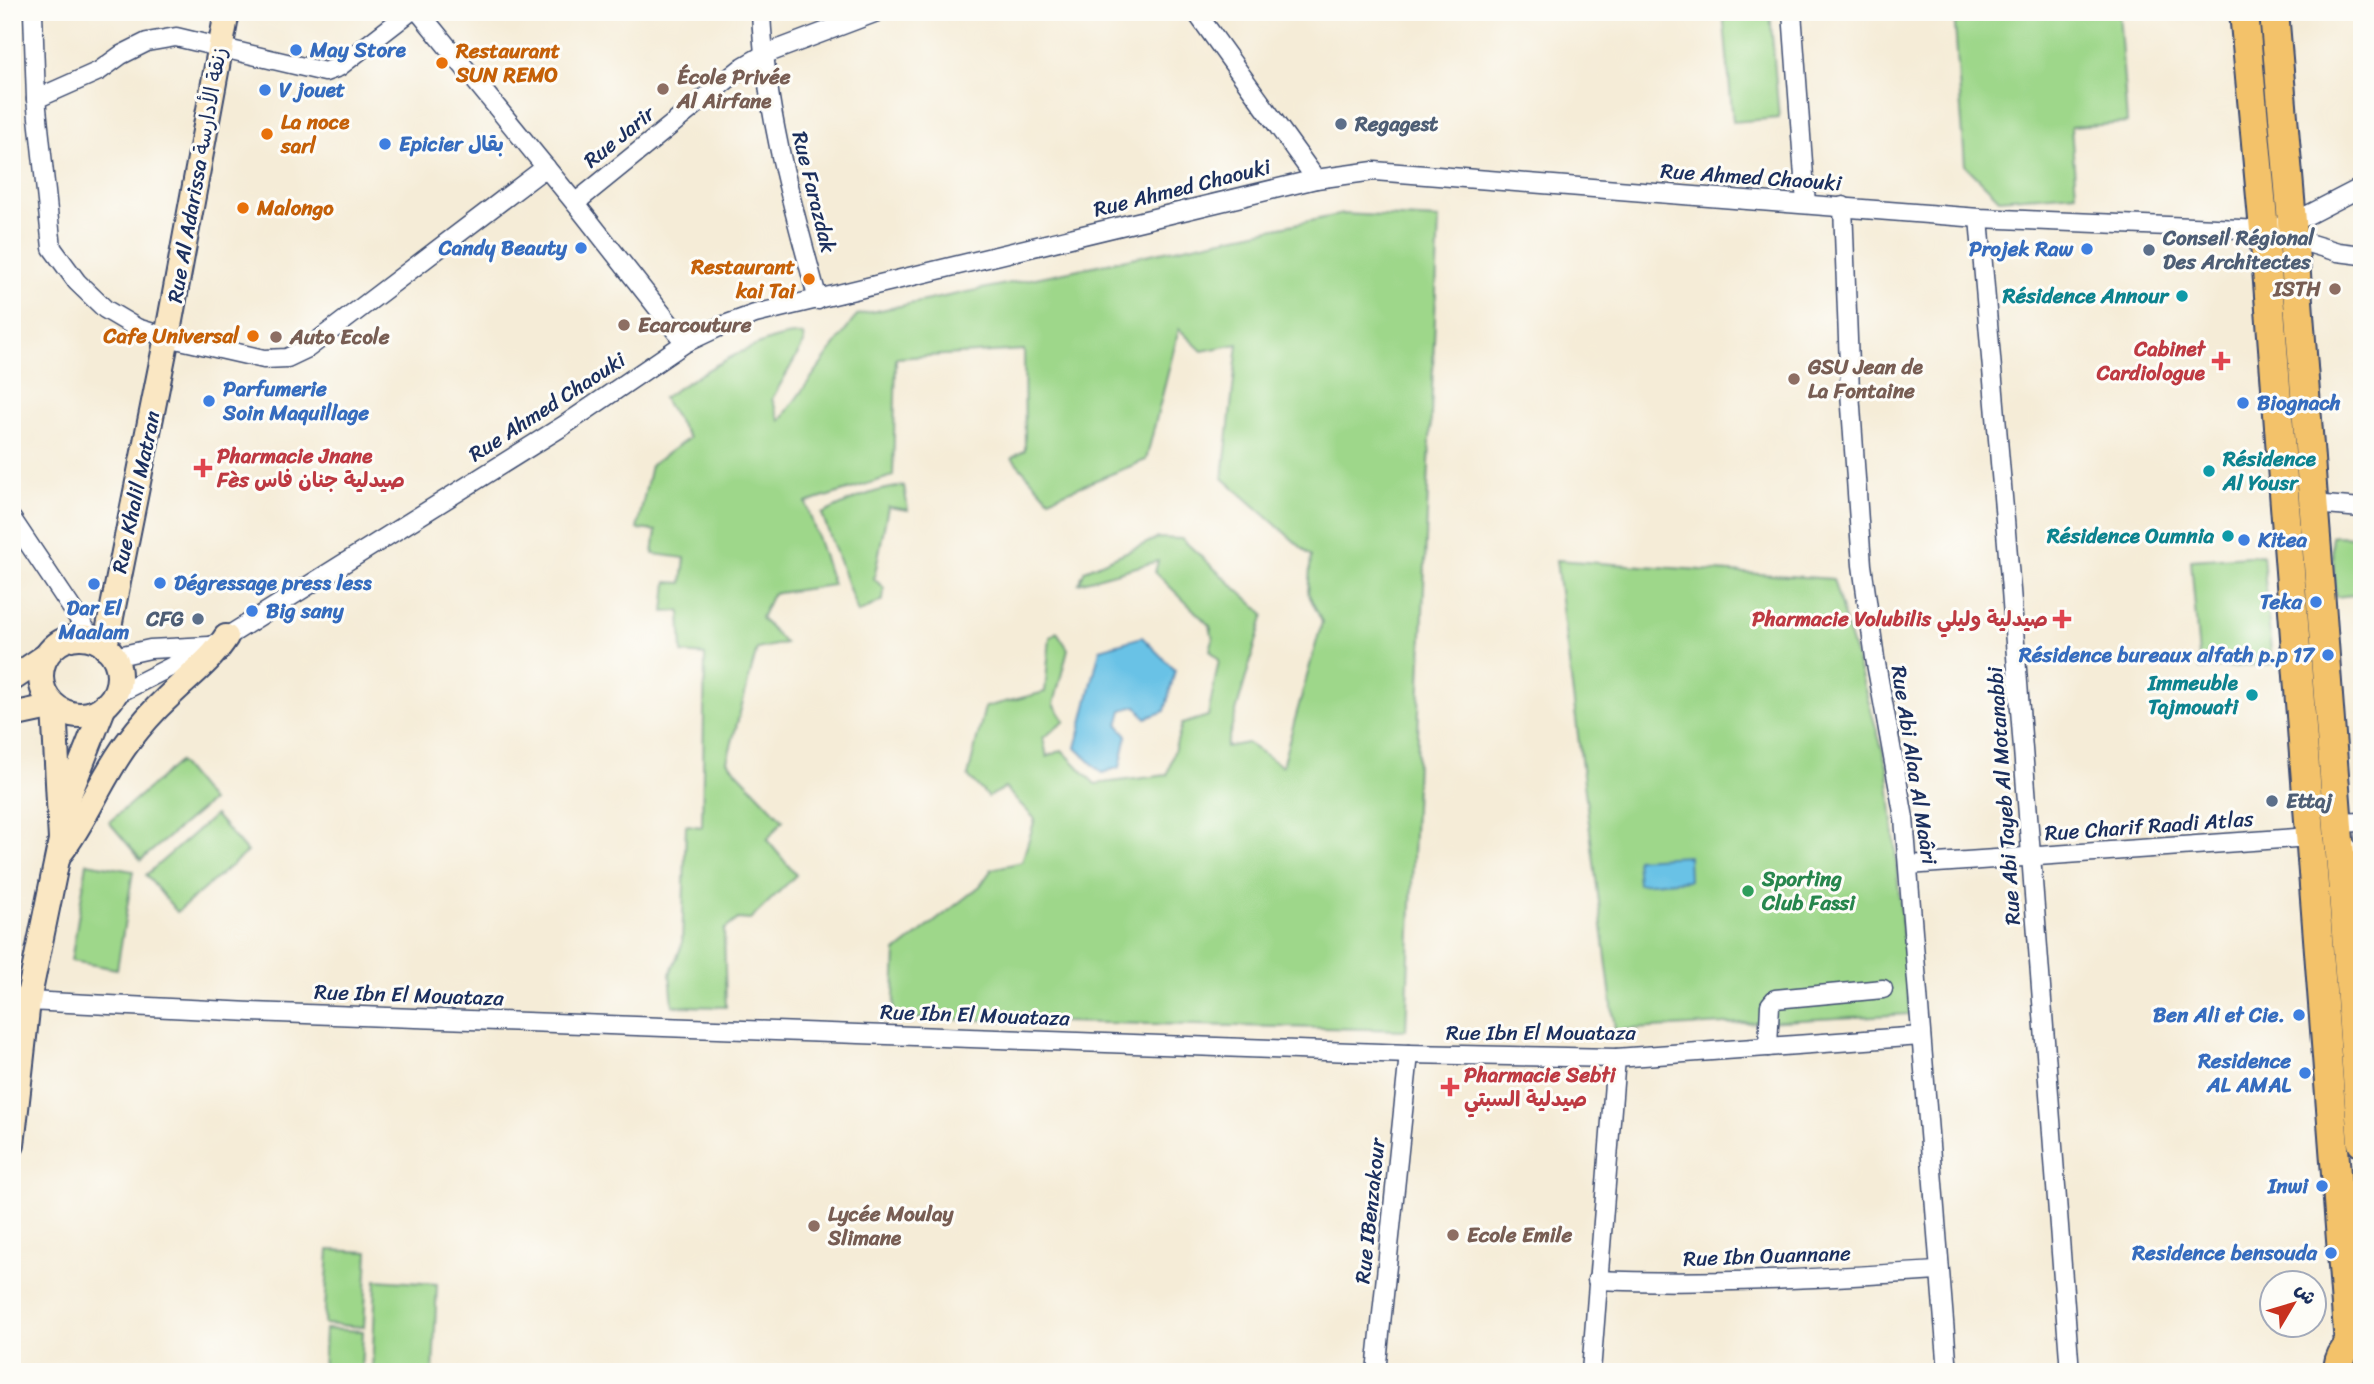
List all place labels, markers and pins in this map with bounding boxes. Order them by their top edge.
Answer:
place label: May Store [309,31,407,69]
place label: Restaurant SUN REMO [455,32,561,94]
marker: May Store [288,42,304,58]
marker: Restaurant SUN REMO [434,55,450,71]
place label: École Privée Al Airfane [676,58,791,120]
place label: V jouet [279,71,346,109]
marker: École Privée Al Airfane [655,81,671,97]
marker: V jouet [257,82,273,98]
place label: La noce sarl [280,103,350,165]
place label: Regagest [1354,105,1439,143]
marker: Regagest [1333,116,1349,132]
place label: Epicier بقال [399,125,504,163]
marker: La noce sarl [259,126,275,142]
marker: Epicier بقال [377,136,393,152]
place label: Malongo [256,189,334,227]
marker: Malongo [235,200,251,216]
place label: Conseil Régional Des Architectes [2162,219,2315,281]
place label: Candy Beauty [438,229,568,267]
place label: Projek Raw [1969,230,2074,268]
marker: Candy Beauty [573,240,589,256]
marker: Projek Raw [2079,241,2095,257]
marker: Conseil Régional Des Architectes [2141,242,2157,258]
place label: Restaurant kai Tai [690,248,796,310]
place label: ISTH [2272,270,2321,308]
marker: Restaurant kai Tai [801,271,817,287]
place label: Résidence Annour [2002,277,2170,315]
marker: ISTH [2327,281,2343,297]
marker: Résidence Annour [2174,288,2190,304]
place label: Ecarcouture [638,306,752,344]
place label: Cafe Universal [102,317,240,355]
marker: Ecarcouture [616,317,632,333]
place label: Auto Ecole [289,318,390,356]
marker: Cafe Universal [245,328,261,344]
marker: Auto Ecole [268,329,284,345]
place label: Cabinet Cardiologue [2096,330,2207,392]
place label: GSU Jean de La Fontaine [1807,348,1924,410]
marker: Cabinet Cardiologue [2211,351,2231,371]
place label: Parfumerie Soin Maquillage [222,370,369,432]
marker: GSU Jean de La Fontaine [1786,371,1802,387]
place label: Biognach [2257,384,2341,422]
marker: Parfumerie Soin Maquillage [201,393,217,409]
marker: Biognach [2235,395,2251,411]
place label: Pharmacie Jnane Fès صيدلية جنان فاس [216,437,405,499]
place label: Résidence Al Yousr [2222,440,2317,502]
marker: Pharmacie Jnane Fès صيدلية جنان فاس [195,460,211,476]
marker: Résidence Al Yousr [2201,463,2217,479]
place label: Résidence Oumnia [2046,517,2214,555]
place label: Kitea [2257,521,2308,559]
marker: Résidence Oumnia [2220,528,2236,544]
marker: Kitea [2236,532,2252,548]
place label: Dégressage press less [174,564,372,602]
marker: Dégressage press less [152,575,168,591]
marker: Dar El Maalam [86,576,102,592]
place label: Teka [2260,583,2303,621]
place label: Dar El Maalam [58,589,129,651]
place label: Big sany [266,592,345,630]
marker: Teka [2308,594,2324,610]
place label: CFG [145,600,184,638]
place label: Pharmacie Volubilis صيدلية وليلي [1752,600,2048,638]
marker: Big sany [244,603,260,619]
marker: CFG [190,611,206,627]
marker: Pharmacie Volubilis صيدلية وليلي [2054,611,2070,627]
place label: Résidence bureaux alfath p.p 17 [2018,636,2316,674]
marker: Résidence bureaux alfath p.p 17 [2320,647,2336,663]
place label: Immeuble Tajmouati [2147,664,2239,726]
marker: Immeuble Tajmouati [2244,687,2260,703]
place label: Ettaj [2286,782,2334,820]
marker: Ettaj [2264,793,2280,809]
place label: Sporting Club Fassi [1761,860,1856,922]
marker: Sporting Club Fassi [1740,883,1756,899]
place label: Ben Ali et Cie. [2153,996,2285,1034]
marker: Ben Ali et Cie. [2291,1007,2307,1023]
place label: Residence AL AMAL [2197,1042,2291,1104]
place label: Pharmacie Sebti صيدلية السبتي [1464,1056,1617,1118]
marker: Residence AL AMAL [2297,1065,2313,1081]
marker: Pharmacie Sebti صيدلية السبتي [1442,1079,1458,1095]
place label: Inwi [2267,1167,2309,1205]
marker: Inwi [2314,1178,2330,1194]
place label: Lycée Moulay Slimane [827,1195,955,1257]
place label: Ecole Emile [1467,1216,1573,1254]
marker: Lycée Moulay Slimane [806,1218,822,1234]
marker: Ecole Emile [1445,1227,1461,1243]
place label: Residence bensouda [2131,1234,2318,1272]
marker: Residence bensouda [2323,1245,2339,1261]

